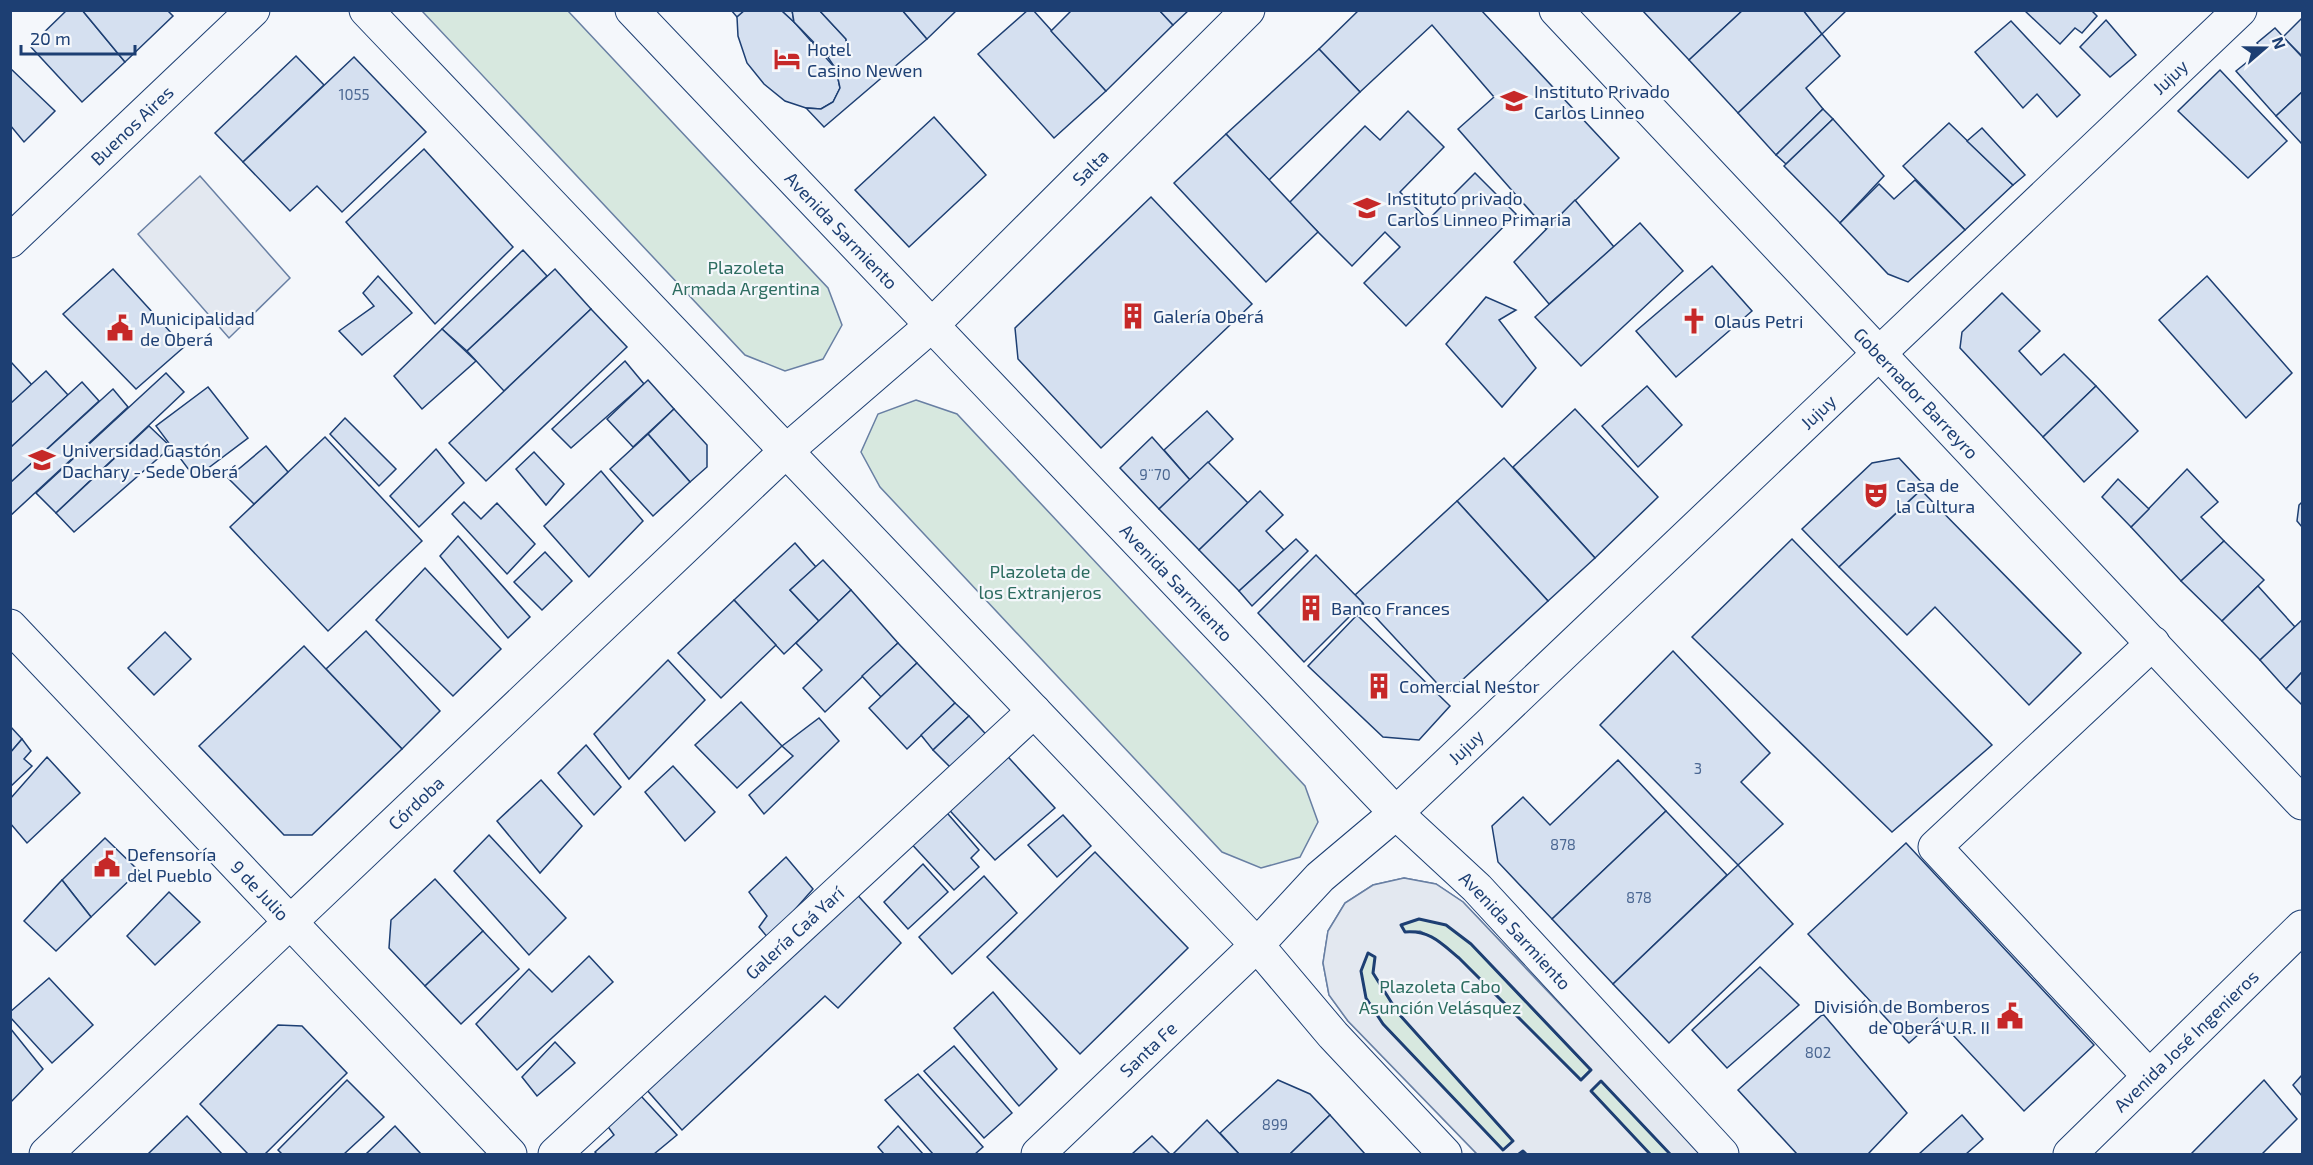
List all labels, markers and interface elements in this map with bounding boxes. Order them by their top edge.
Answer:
scale bar [21,18,135,56]
north arrow [2235,18,2295,78]
text: 20 m [30,27,71,49]
text: N [2269,34,2290,51]
place label: Hotel Casino Newen [807,38,923,81]
hotel icon: Hotel Casino Newen [772,44,802,74]
street label: Jujuy [2148,54,2193,99]
place label: Instituto Privado Carlos Linneo [1534,80,1670,123]
street label: Buenos Aires [86,81,178,170]
house number: 1055 [338,85,370,103]
school or university icon: Instituto Privado Carlos Linneo [1499,86,1529,116]
street label: Salta [1068,145,1113,190]
street label: Avenida Sarmiento [781,167,903,294]
place label: Instituto privado Carlos Linneo Primaria [1387,187,1571,230]
school or university icon: Instituto privado Carlos Linneo Primaria [1352,193,1382,223]
park label: Plazoleta Armada Argentina [672,256,820,299]
building icon: Galería Oberá [1118,301,1148,331]
place label: Galería Oberá [1153,305,1264,327]
church icon: Olaus Petri [1679,306,1709,336]
place label: Municipalidad de Oberá [140,307,255,350]
place label: Olaus Petri [1714,310,1803,332]
public building icon: Municipalidad de Oberá [105,313,135,343]
street label: Gobernador Barreyro [1849,323,1983,463]
street label: Jujuy [1795,389,1840,434]
place label: Universidad Gastón Dachary - Sede Oberá [62,439,238,482]
school or university icon: Universidad Gastón Dachary - Sede Oberá [27,445,57,475]
house number: 9¨70 [1139,465,1171,483]
place label: Casa de la Cultura [1896,474,1975,517]
theatre icon: Casa de la Cultura [1861,480,1891,510]
street label: Avenida Sarmiento [1116,519,1238,646]
park label: Plazoleta de los Extranjeros [978,560,1102,603]
building icon: Banco Frances [1296,593,1326,623]
place label: Banco Frances [1331,597,1450,619]
building icon: Comercial Nestor [1364,671,1394,701]
place label: Comercial Nestor [1399,675,1540,697]
street label: Jujuy [1443,724,1488,769]
house number: 3 [1694,759,1702,777]
street label: Córdoba [383,771,448,834]
house number: 878 [1550,835,1576,853]
place label: Defensoría del Pueblo [127,843,216,886]
public building icon: Defensoría del Pueblo [92,849,122,879]
street label: 9 de Julio [227,856,294,925]
street label: Avenida Sarmiento [1455,867,1576,994]
street label: Galería Caá Yarí [741,881,849,984]
house number: 878 [1626,888,1652,906]
street label: Avenida José Ingenieros [2109,965,2263,1116]
park label: Plazoleta Cabo Asunción Velásquez [1359,975,1521,1018]
place label: División de Bomberos de Oberá U.R. II [1814,995,1990,1038]
public building icon: División de Bomberos de Oberá U.R. II [1995,1001,2025,1031]
street label: Santa Fe [1115,1017,1181,1081]
house number: 802 [1805,1043,1831,1061]
house number: 899 [1262,1115,1288,1133]

